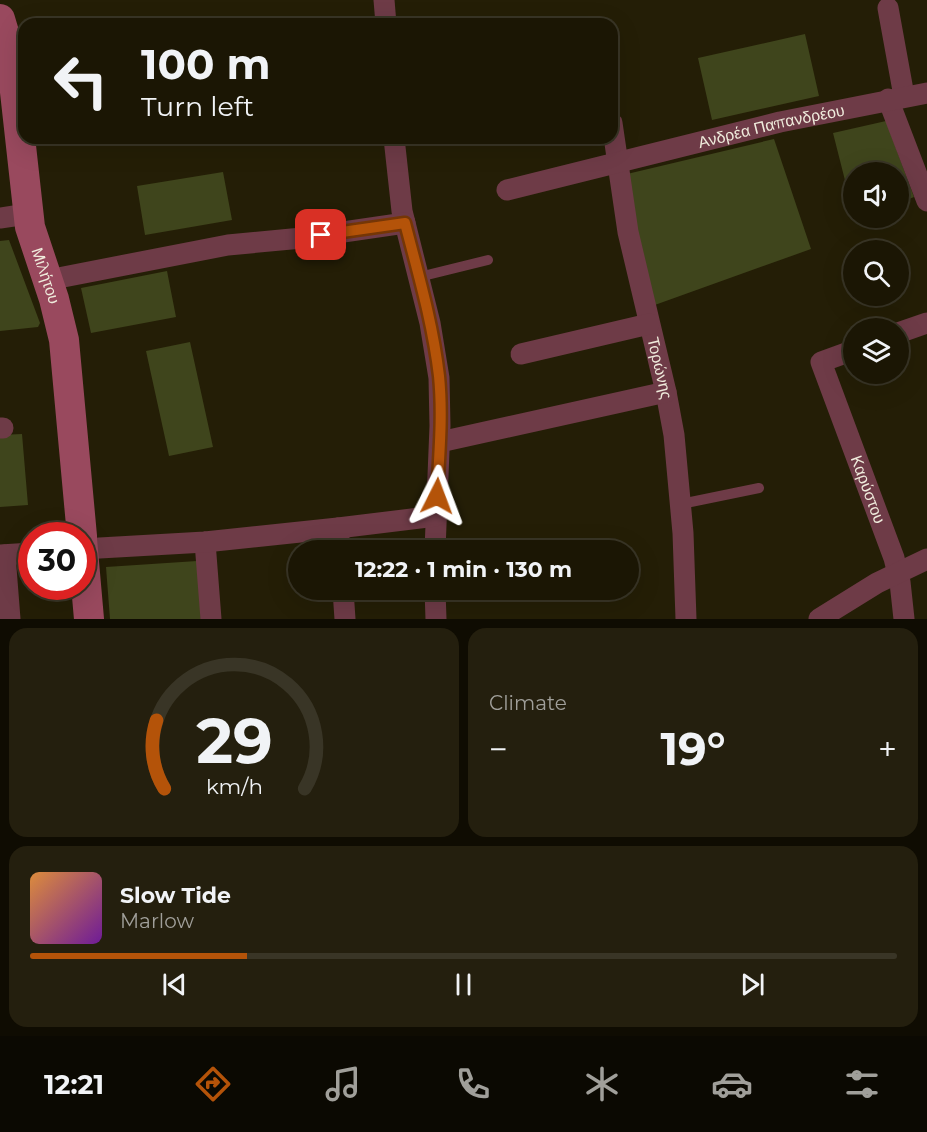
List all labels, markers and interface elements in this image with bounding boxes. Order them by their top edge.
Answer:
text: 100 m [141,38,270,90]
icon: left [42,42,120,120]
text: Turn left [141,90,254,123]
street label: Ανδρέα Παπανδρέου [696,100,846,152]
map controls [843,162,909,384]
button: sound [843,162,909,228]
pin [295,209,346,260]
icon: arrive [304,218,337,251]
button: search [843,240,909,306]
street label: Μιλήτου [28,245,64,306]
button: layers [843,318,909,384]
street label: Τορώνης [644,335,677,401]
street label: Καρύστου [847,453,890,526]
position arrow [405,464,469,528]
speed limit sign: 30 [18,522,96,600]
text: 12:22 · 1 min · 130 m [355,556,572,583]
text: Climate [489,691,567,715]
text: 29 [196,703,272,779]
text: 19° [660,721,726,776]
text: − [489,729,508,769]
text: + [878,729,897,769]
text: km/h [205,774,263,800]
text: Slow Tide [120,882,231,909]
text: Marlow [120,909,194,933]
icon: previous [158,968,191,1001]
icon: pause [447,968,480,1001]
icon: next [736,968,769,1001]
icon: directions [192,1063,234,1105]
icon: music [322,1063,364,1105]
icon: phone [452,1063,494,1105]
icon: climate [581,1063,623,1105]
icon: car [711,1063,753,1105]
icon: filters [841,1063,883,1105]
text: 12:21 [44,1068,104,1101]

